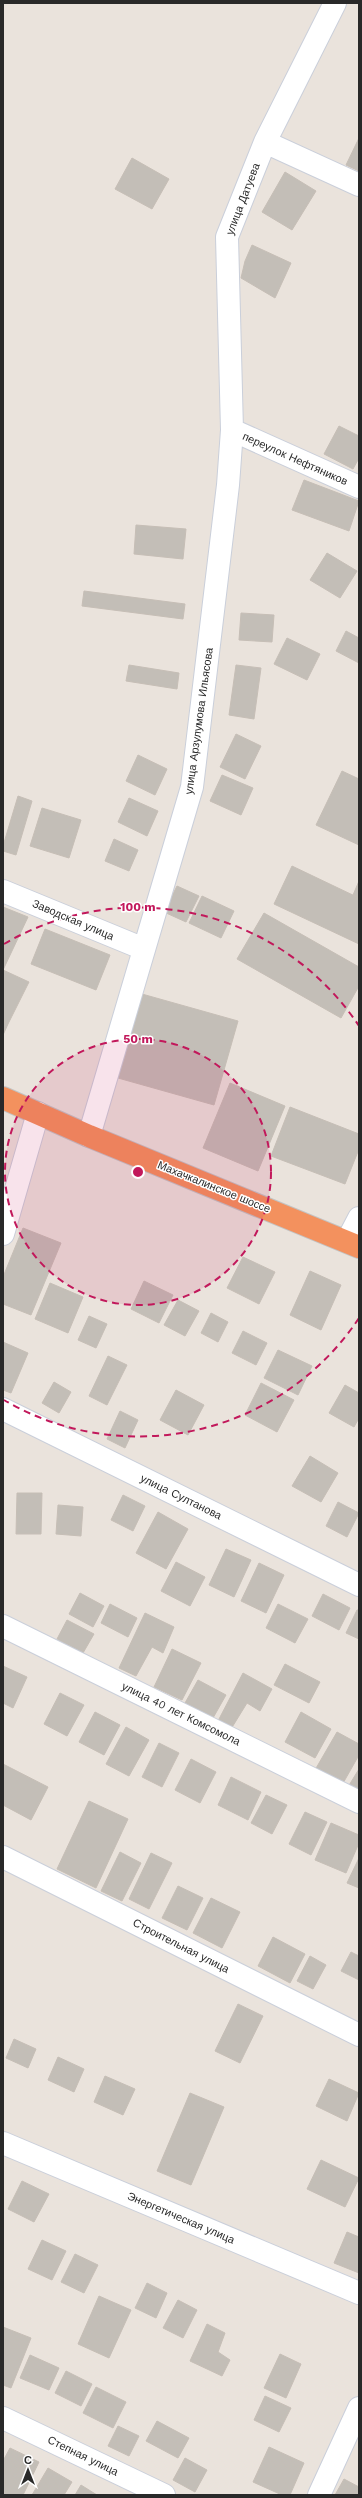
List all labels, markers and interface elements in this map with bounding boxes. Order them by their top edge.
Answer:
street label: улица Датуева [223,160,263,237]
street label: переулок Нефтяников [240,430,350,488]
street label: улица Арзулумова Ильясова [182,646,216,795]
street label: Заводская улица [30,897,117,943]
text: 100 m [120,900,156,914]
text: 50 m [123,1032,153,1046]
street label: Махачкалинское шоссе [156,1158,272,1216]
centre of rings [131,1165,145,1179]
street label: улица Султанова [138,1472,224,1523]
street label: улица 40 лет Комсомола [120,1680,243,1749]
street label: Строительная улица [131,1916,232,1976]
street label: Энергетическая улица [125,2189,237,2247]
street label: Степная улица [46,2433,121,2479]
north arrow [8,2450,48,2490]
text: С [24,2454,32,2467]

